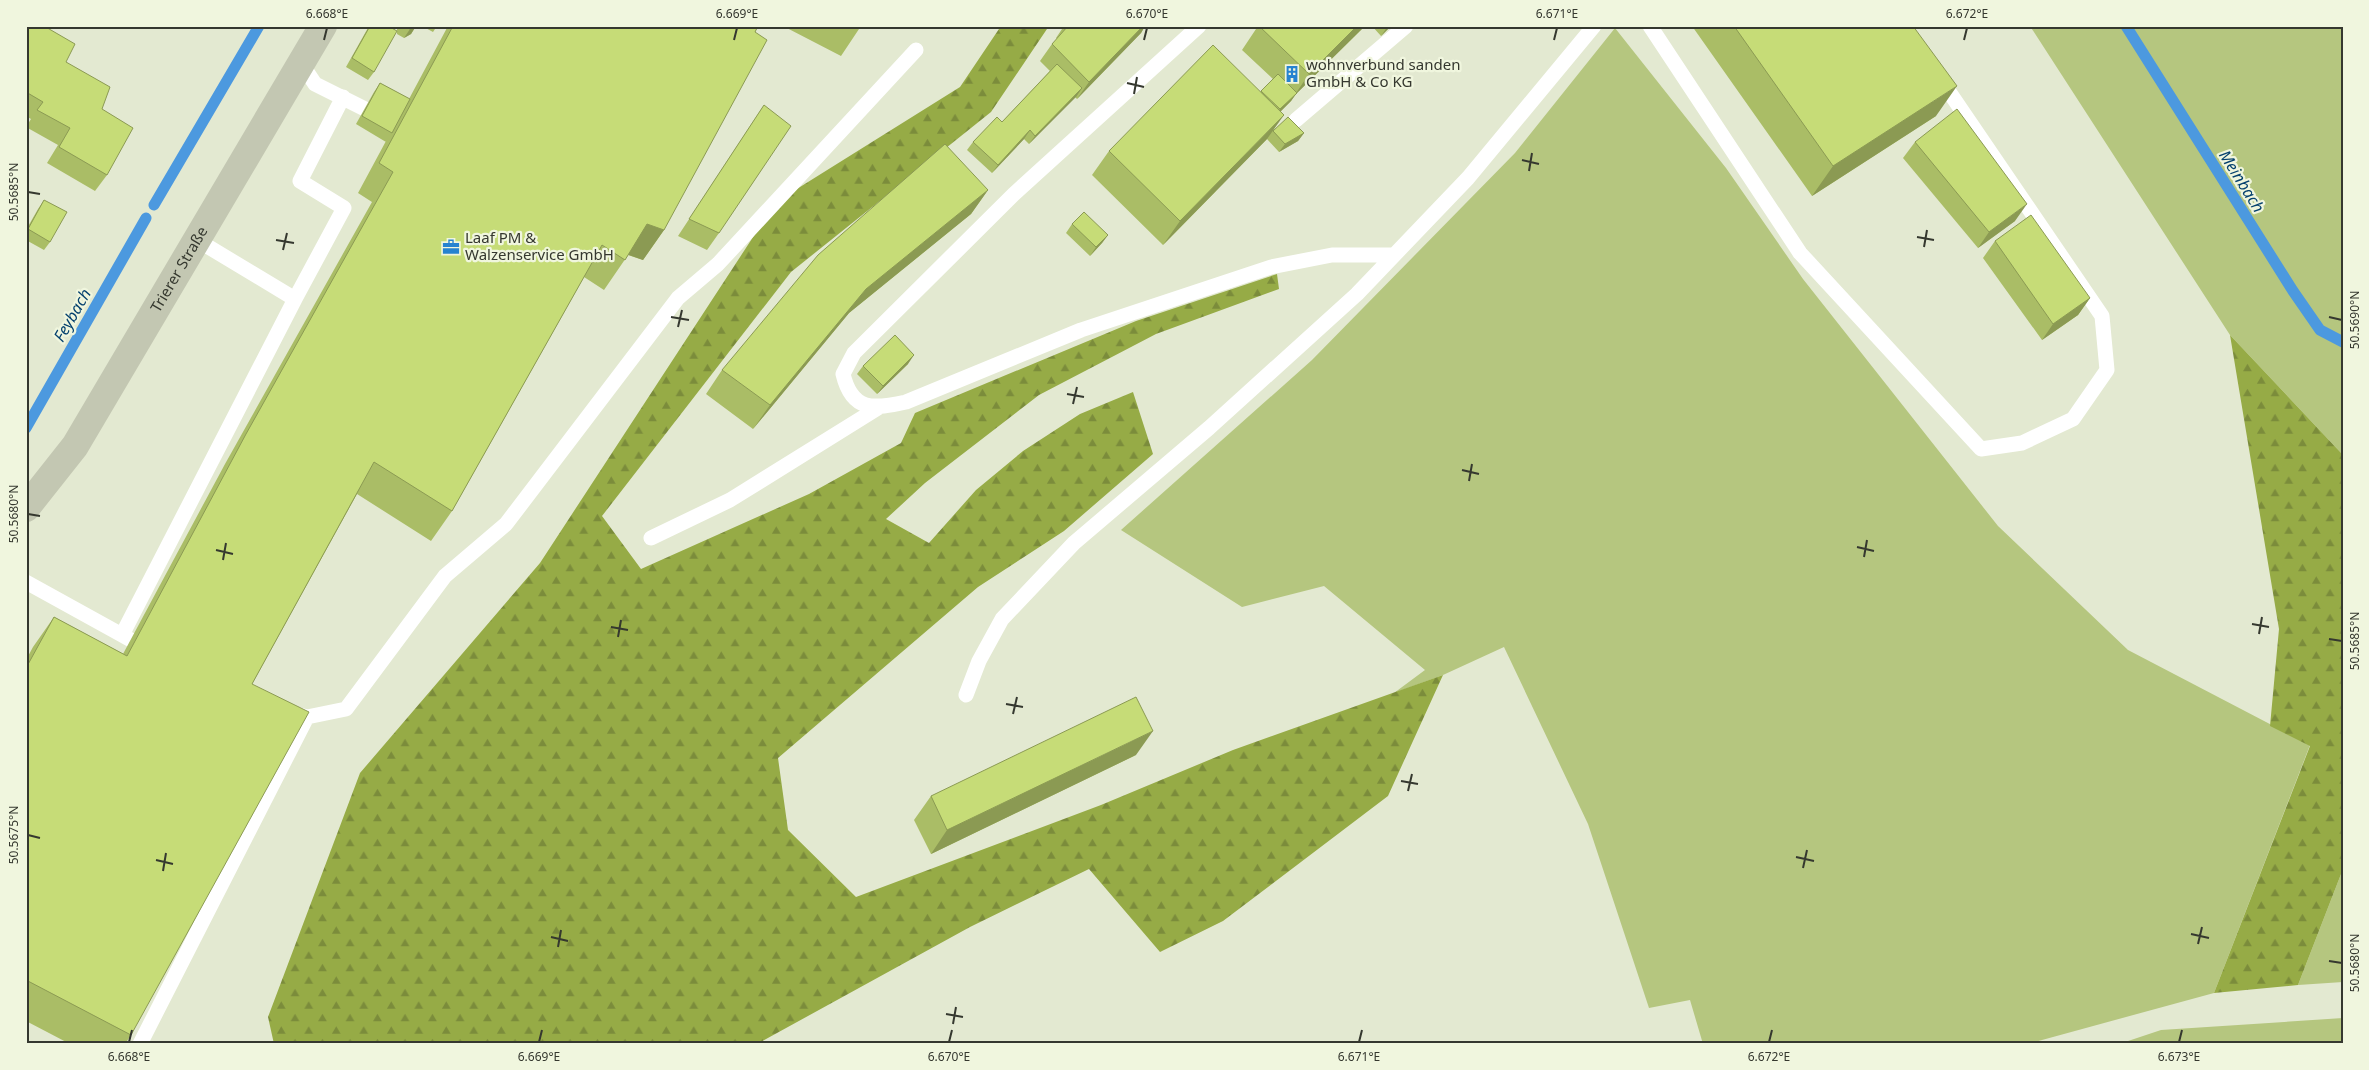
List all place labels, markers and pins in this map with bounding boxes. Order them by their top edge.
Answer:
place label: wohnverbund sanden GmbH & Co KG [1306,54,1460,91]
building icon: wohnverbund sanden GmbH & Co KG [1282,64,1302,84]
place label: Laaf PM & Walzenservice GmbH [465,227,614,264]
office icon: Laaf PM & Walzenservice GmbH [441,237,461,257]

